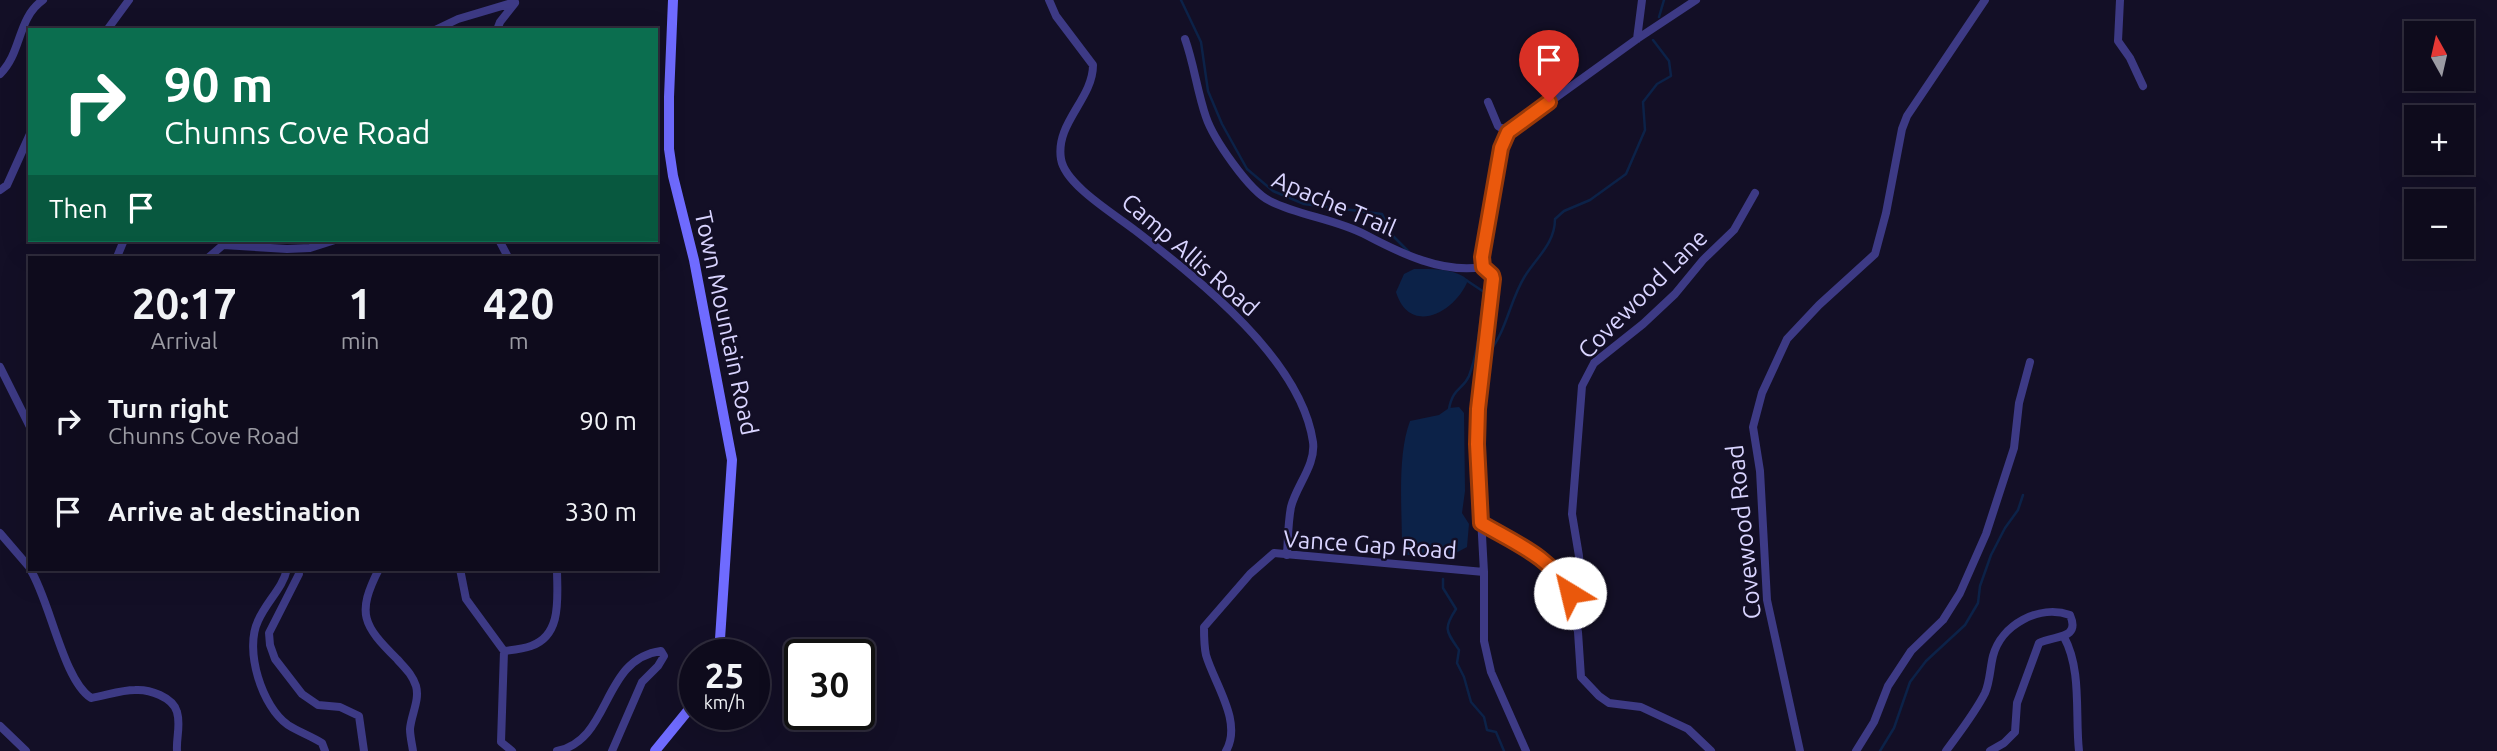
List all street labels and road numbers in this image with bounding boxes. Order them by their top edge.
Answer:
street label: Apache Trail [1268,165,1400,242]
street label: Camp Allis Road [1116,188,1264,321]
street label: Town Mountain Road [690,208,763,437]
street label: Covewood Lane [1573,224,1713,364]
street label: Covewood Road [1721,444,1766,621]
street label: Vance Gap Road [1282,525,1458,564]

